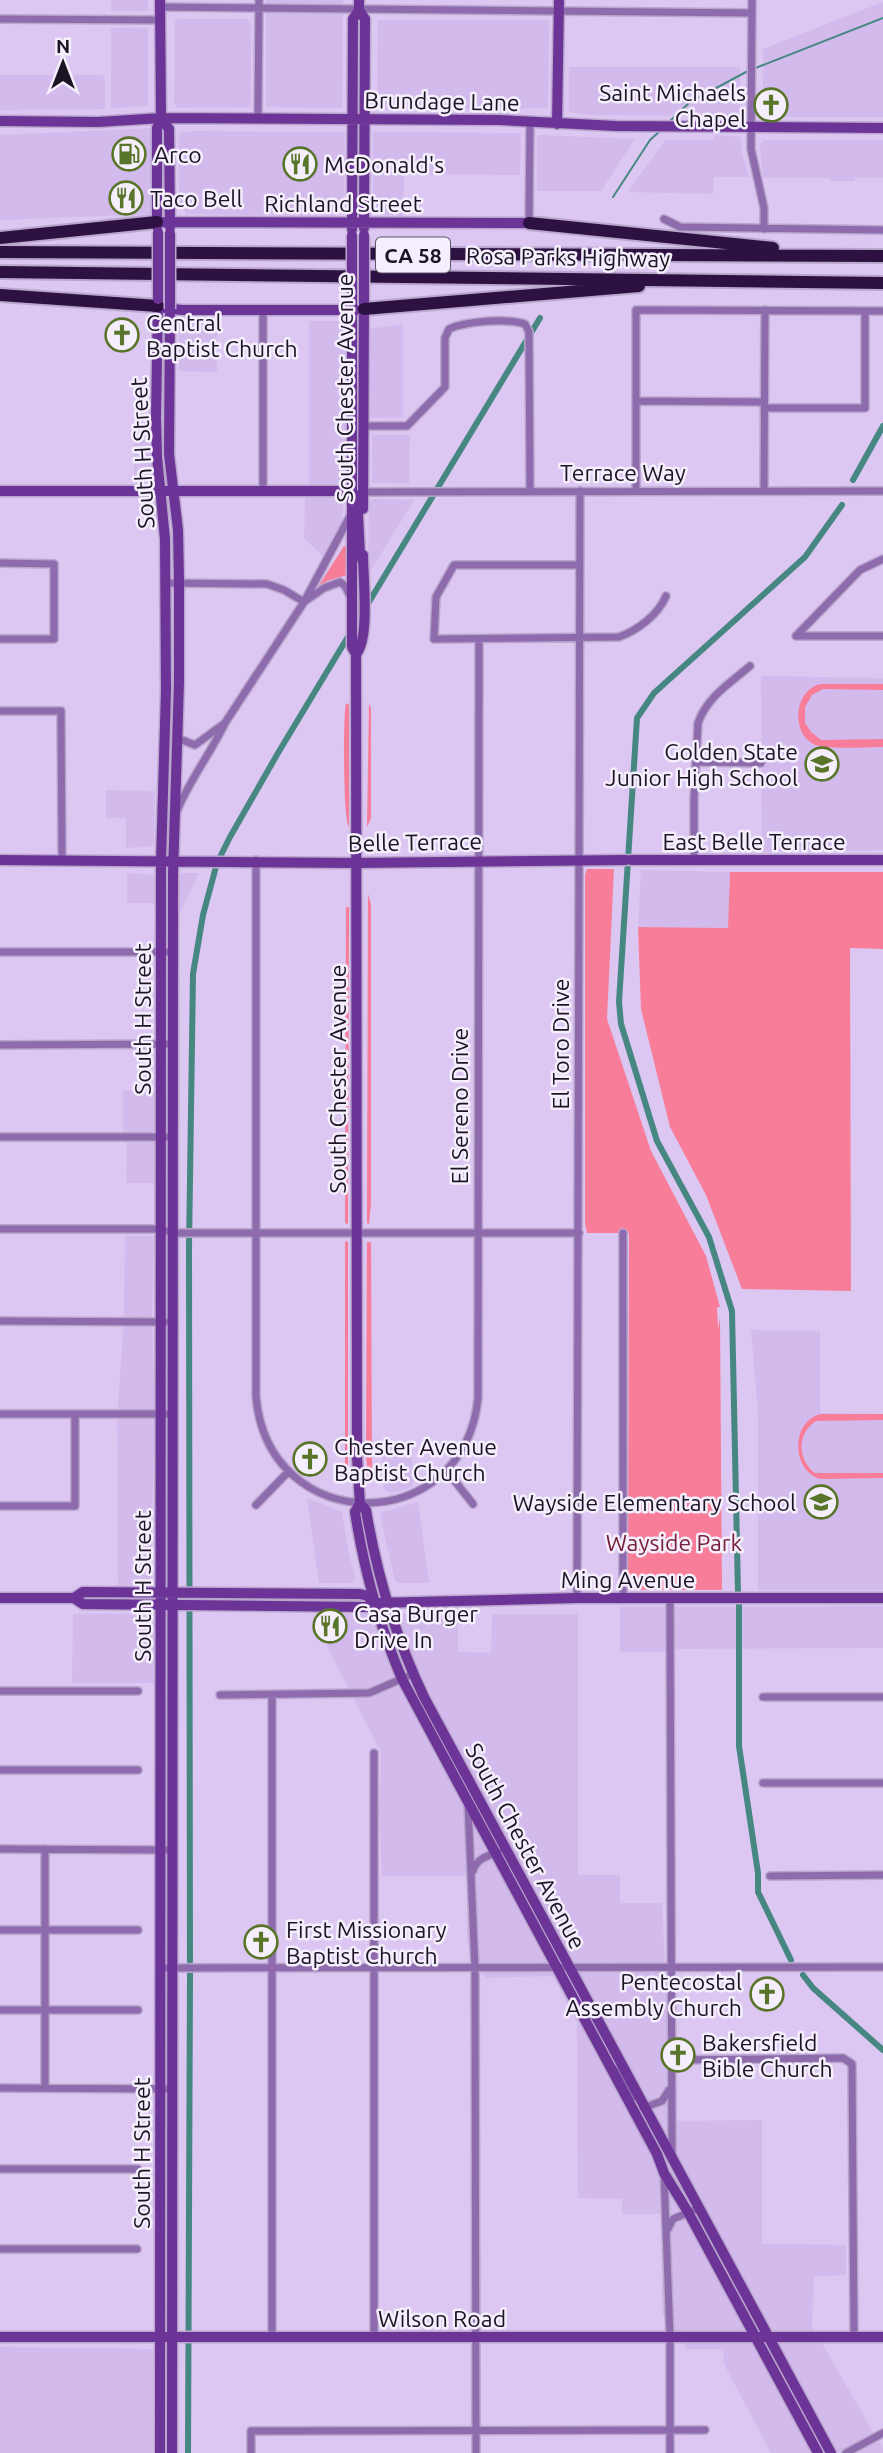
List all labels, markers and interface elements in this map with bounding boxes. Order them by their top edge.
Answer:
north arrow [28,28,98,98]
text: N [56,35,70,57]
place label: Saint Michaels Chapel [599,80,746,131]
church icon: Saint Michaels Chapel [752,86,790,124]
street label: Brundage Lane [364,87,520,115]
fuel station icon: Arco [110,135,148,173]
place label: Arco [154,142,202,167]
restaurant icon: McDonald's [281,145,319,183]
place label: McDonald's [324,152,444,177]
restaurant icon: Taco Bell [107,179,145,217]
place label: Taco Bell [150,186,242,211]
street label: Richland Street [264,191,422,216]
road number: CA 58 [376,238,450,272]
street label: Rosa Parks Highway [466,243,670,271]
street label: South Chester Avenue [332,273,357,503]
place label: Central Baptist Church [146,310,298,361]
church icon: Central Baptist Church [103,316,141,354]
street label: South H Street [126,377,158,529]
street label: Terrace Way [560,460,686,485]
place label: Golden State Junior High School [605,739,798,790]
school or university icon: Golden State Junior High School [803,745,841,783]
street label: Belle Terrace [348,828,482,856]
street label: East Belle Terrace [662,829,846,854]
street label: South H Street [130,943,155,1095]
street label: South Chester Avenue [325,964,350,1194]
street label: El Toro Drive [548,978,573,1110]
street label: El Sereno Drive [447,1028,472,1184]
place label: Chester Avenue Baptist Church [334,1434,497,1485]
church icon: Chester Avenue Baptist Church [291,1440,329,1478]
school or university icon: Wayside Elementary School [802,1483,840,1521]
place label: Wayside Elementary School [513,1490,796,1515]
street label: South H Street [130,1510,155,1662]
park label: Wayside Park [606,1530,743,1555]
street label: Ming Avenue [561,1567,695,1592]
place label: Casa Burger Drive In [354,1601,478,1652]
restaurant icon: Casa Burger Drive In [311,1607,349,1645]
street label: South Chester Avenue [461,1739,591,1953]
place label: First Missionary Baptist Church [286,1917,447,1968]
church icon: First Missionary Baptist Church [242,1923,280,1961]
place label: Pentecostal Assembly Church [566,1969,742,2020]
church icon: Pentecostal Assembly Church [748,1975,786,2013]
place label: Bakersfield Bible Church [702,2030,833,2081]
church icon: Bakersfield Bible Church [659,2036,697,2074]
street label: South H Street [129,2077,154,2229]
street label: Wilson Road [378,2306,506,2331]

